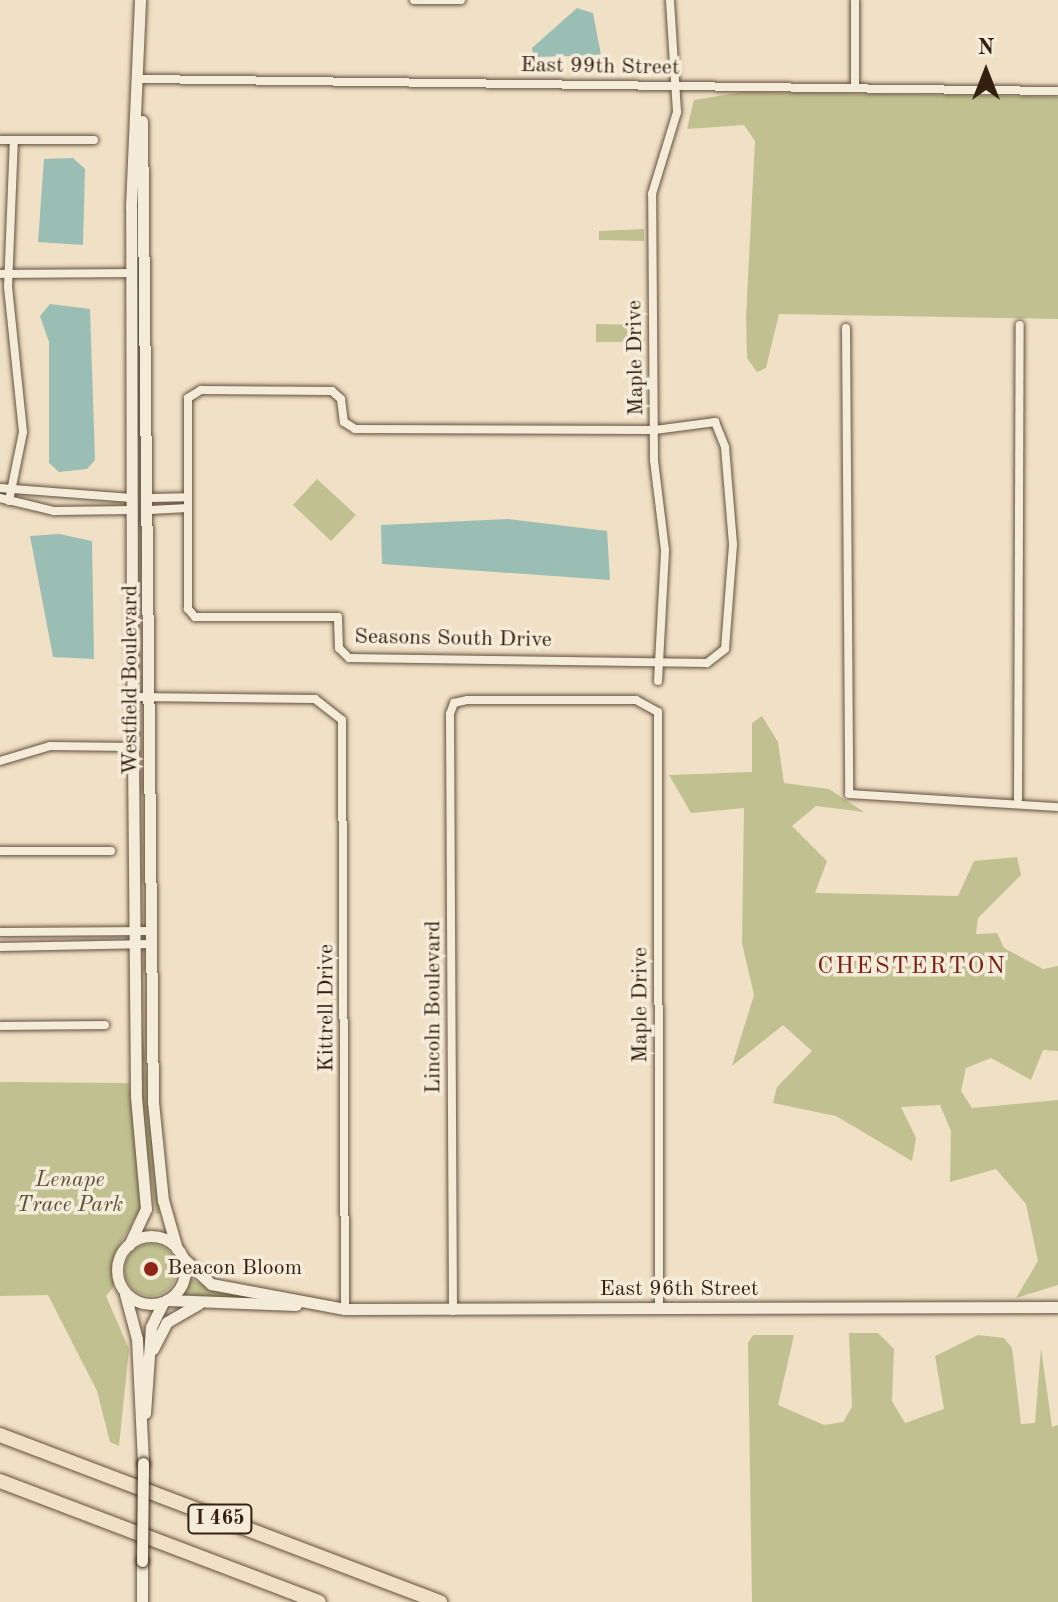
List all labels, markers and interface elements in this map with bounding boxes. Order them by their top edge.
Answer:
north arrow [946,32,1026,112]
text: N [978,37,994,59]
street label: East 99th Street [520,52,680,82]
street label: Maple Drive [622,300,650,416]
street label: Westfield Boulevard [118,585,144,775]
street label: Seasons South Drive [354,624,552,654]
street label: Lincoln Boulevard [421,920,447,1094]
street label: Kittrell Drive [314,944,340,1072]
street label: Maple Drive [628,947,654,1063]
district label: CHESTERTON [817,954,1007,982]
park label: Lenape Trace Park [17,1167,123,1218]
place label: Beacon Bloom [167,1256,302,1282]
marker: Beacon Bloom [142,1260,160,1278]
street label: East 96th Street [599,1277,759,1303]
road number: I 465 [186,1503,254,1535]

